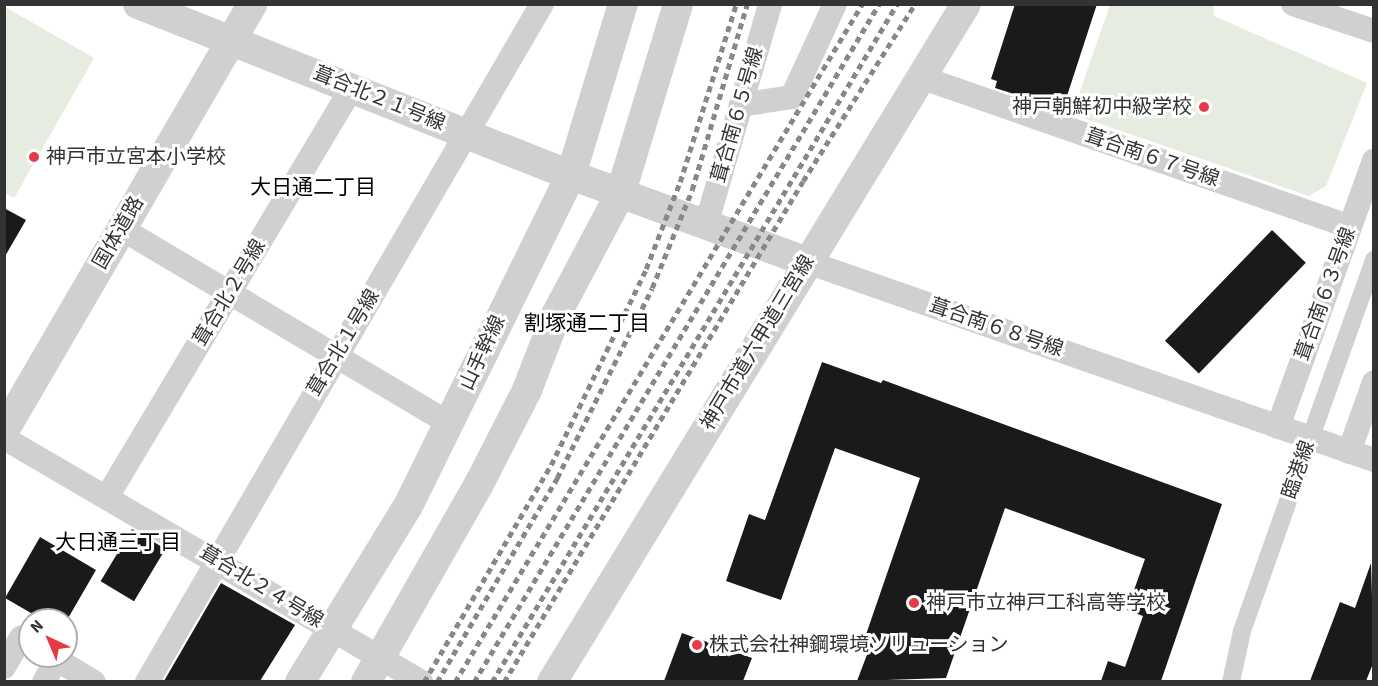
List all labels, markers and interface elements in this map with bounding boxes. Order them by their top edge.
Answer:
street label: 葺合南６５号線 [707,44,769,186]
street label: 葺合北２１号線 [310,62,448,136]
place label: 神戸朝鮮初中級学校 [1012,95,1192,119]
marker: 神戸朝鮮初中級学校 [1197,100,1211,114]
street label: 葺合南６７号線 [1082,124,1222,192]
place label: 神戸市立宮本小学校 [46,145,226,169]
marker: 神戸市立宮本小学校 [27,150,41,164]
district label: 大日通二丁目 [250,174,376,200]
street label: 国体道路 [89,192,149,274]
street label: 葺合南６３号線 [1291,224,1361,364]
street label: 葺合北２号線 [189,235,271,351]
street label: 神戸市道六甲道三宮線 [696,251,820,435]
street label: 葺合北１号線 [303,285,385,401]
street label: 葺合南６８号線 [926,294,1066,362]
district label: 割塚通二丁目 [524,310,650,336]
street label: 山手幹線 [455,312,511,394]
street label: 臨港線 [1278,438,1320,502]
district label: 大日通三丁目 [55,529,181,555]
street label: 葺合北２４号線 [195,541,327,633]
place label: 神戸市立神戸工科高等学校 [926,591,1166,615]
marker: 神戸市立神戸工科高等学校 [907,596,921,610]
north arrow [18,608,78,668]
text: N [25,615,48,638]
place label: 株式会社神鋼環境ソリューション [709,633,1009,657]
marker: 株式会社神鋼環境ソリューション [690,638,704,652]

